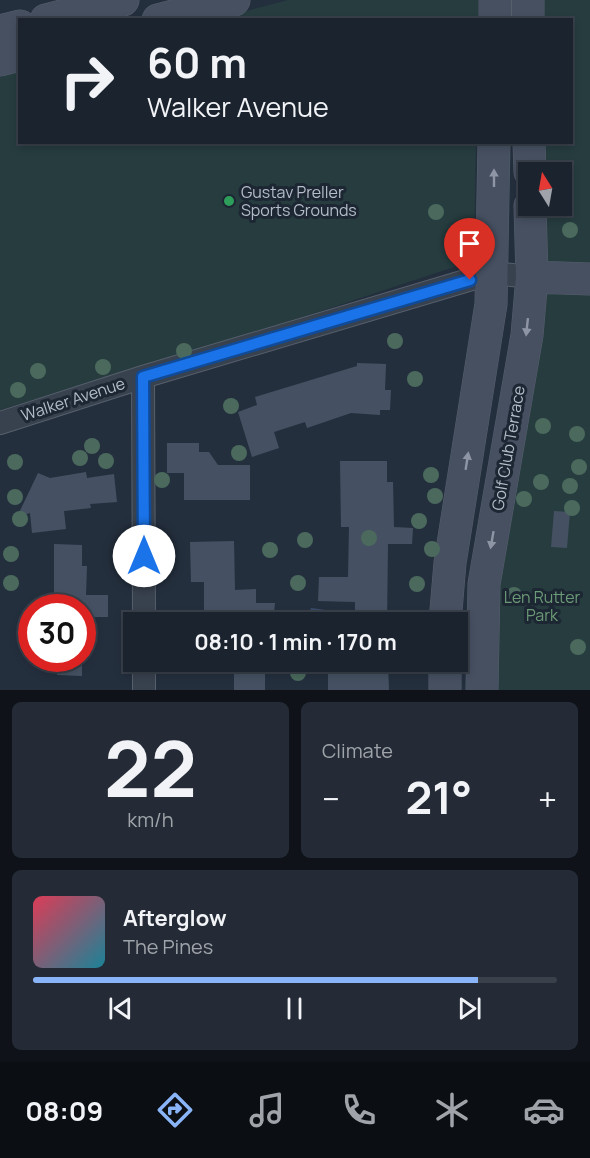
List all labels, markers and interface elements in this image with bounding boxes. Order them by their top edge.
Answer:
text: 60 m [147,33,247,91]
icon: right [48,42,126,120]
text: Walker Avenue [147,88,329,125]
north arrow [518,162,572,216]
map controls [518,162,572,216]
one-way arrow [489,168,499,187]
place label: Gustav Preller Sports Grounds [241,181,357,221]
marker: Gustav Preller Sports Grounds [222,194,236,208]
pin [444,218,495,280]
icon: arrive [453,227,486,260]
one-way arrow [523,317,532,336]
street label: Walker Avenue [18,372,128,426]
street label: Golf Club Terrace [486,384,530,512]
one-way arrow [463,451,472,470]
position arrow [112,524,176,588]
one-way arrow [487,530,496,549]
park label: Len Rutter Park [504,586,581,626]
speed limit sign: 30 [18,594,96,672]
text: 08:10 · 1 min · 170 m [194,627,397,657]
text: 22 [104,714,197,820]
text: Climate [322,737,393,764]
text: 21° [406,766,472,828]
text: − [322,776,340,821]
text: + [538,776,557,821]
text: km/h [127,806,174,833]
text: Afterglow [123,903,227,933]
text: The Pines [123,933,213,960]
icon: previous [104,992,137,1025]
icon: pause [278,992,311,1025]
icon: next [453,992,486,1025]
icon: directions [154,1089,196,1131]
icon: music [246,1089,288,1131]
icon: phone [338,1089,380,1131]
icon: climate [431,1089,473,1131]
icon: car [523,1089,565,1131]
text: 08:09 [25,1092,103,1129]

